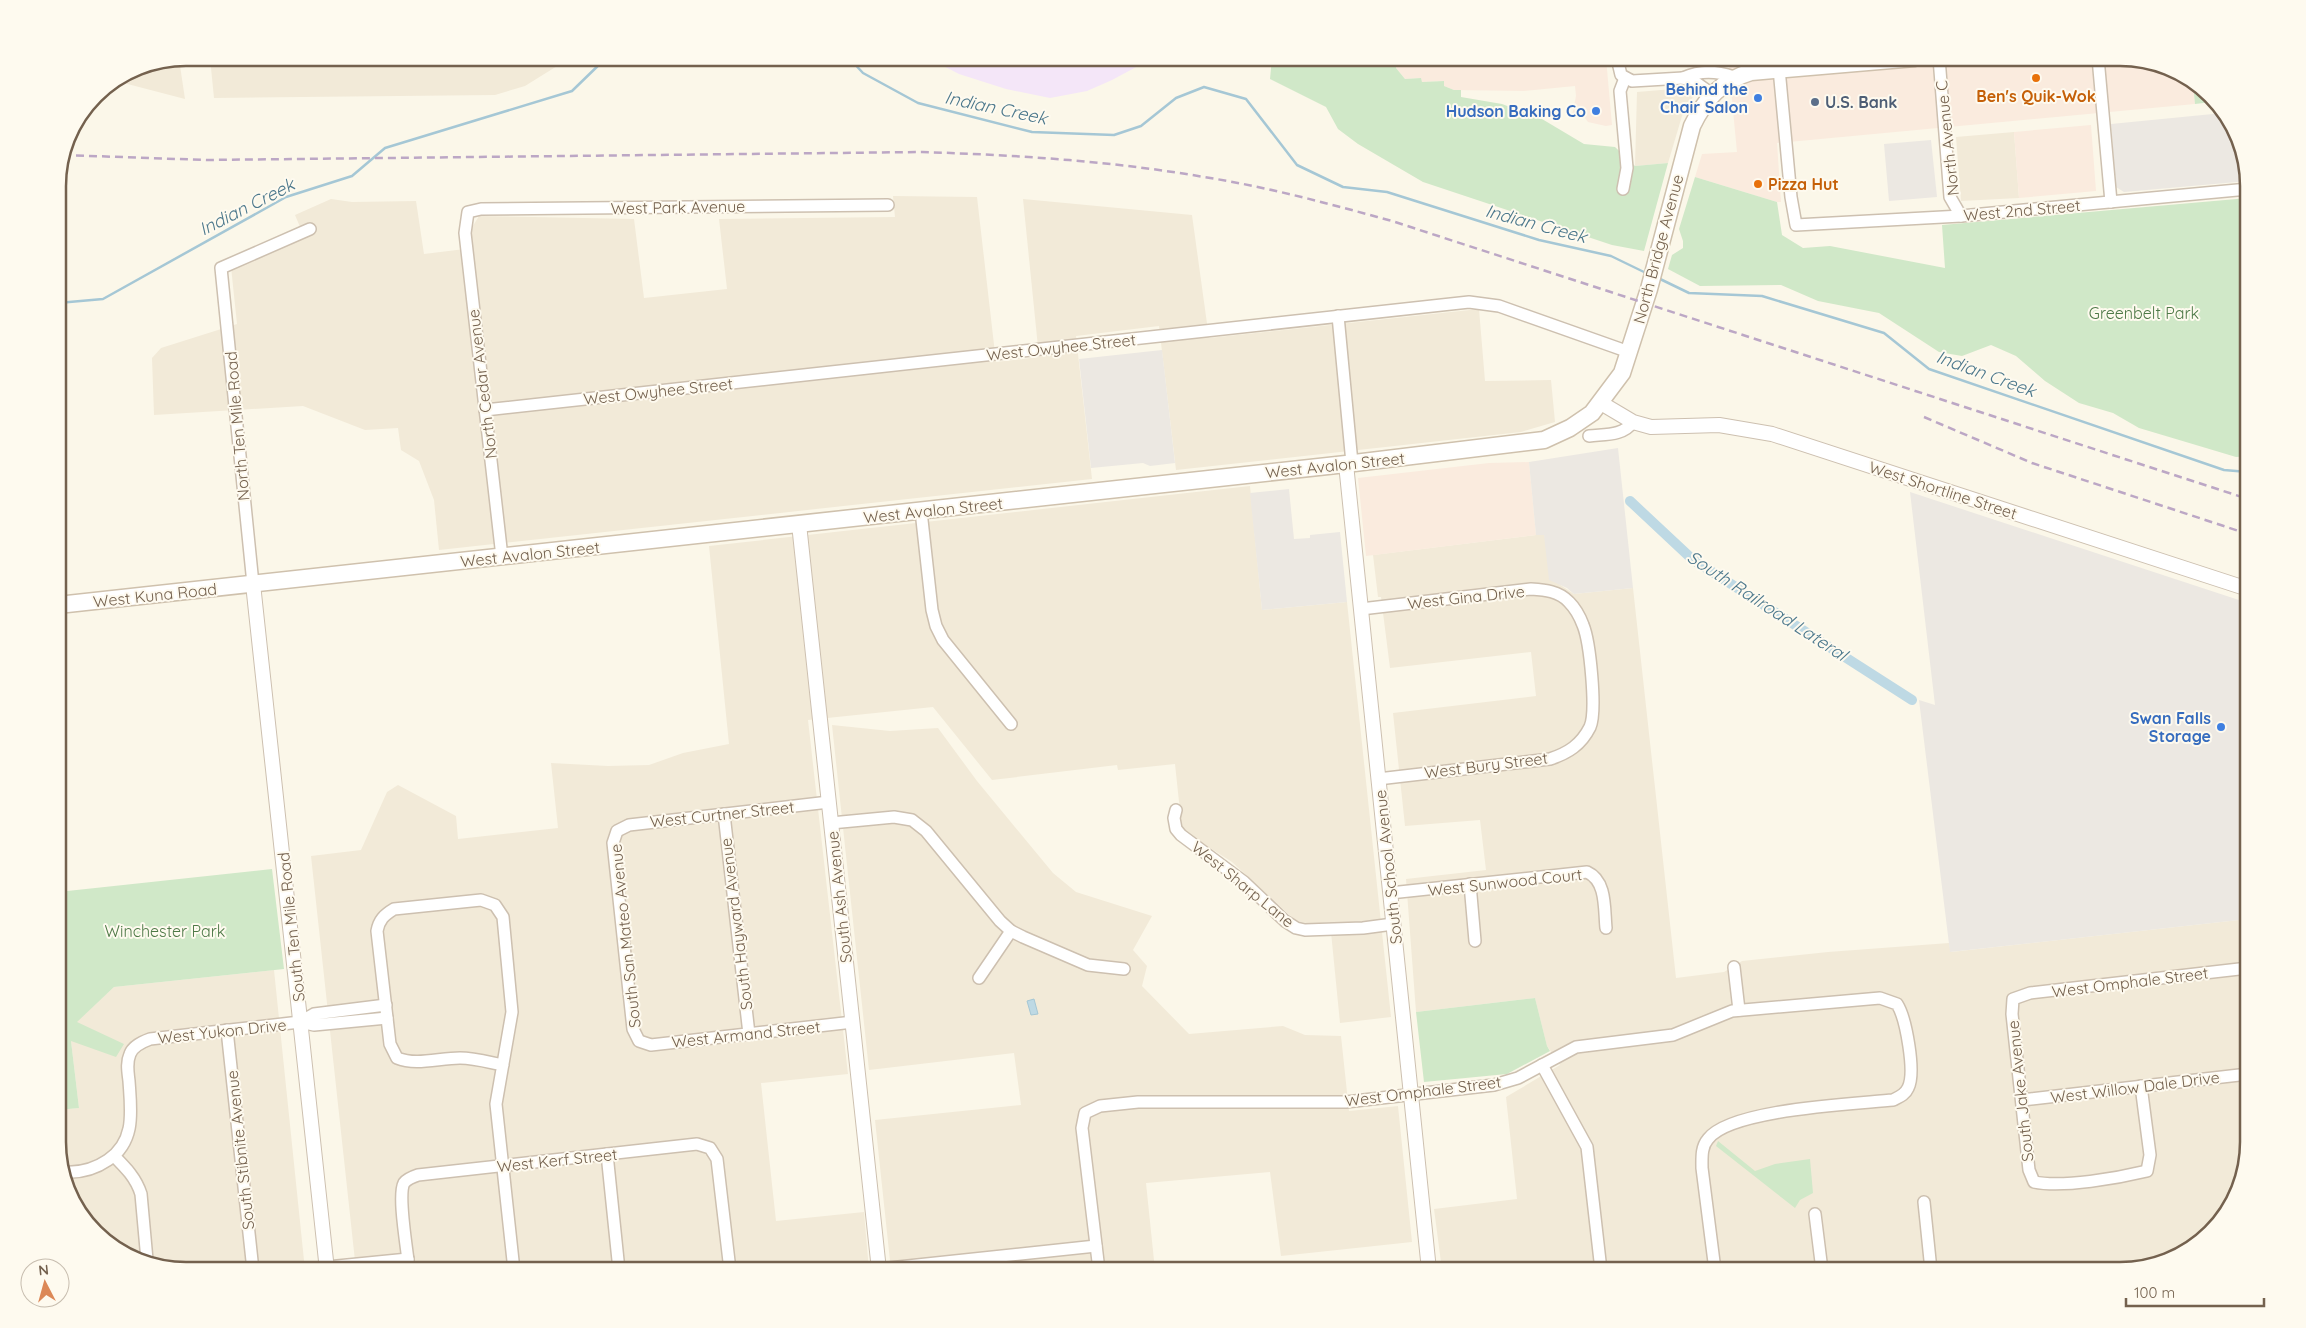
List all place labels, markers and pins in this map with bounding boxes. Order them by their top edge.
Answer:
marker: Ben's Quik-Wok [2030,72,2042,84]
place label: Behind the Chair Salon [1660,79,1748,117]
place label: Ben's Quik-Wok [1976,86,2096,106]
marker: Behind the Chair Salon [1752,92,1764,104]
place label: U.S. Bank [1825,92,1897,112]
marker: U.S. Bank [1809,96,1821,108]
place label: Hudson Baking Co [1446,101,1586,121]
marker: Hudson Baking Co [1590,105,1602,117]
place label: Pizza Hut [1768,174,1839,194]
marker: Pizza Hut [1752,178,1764,190]
place label: Swan Falls Storage [2130,708,2211,746]
marker: Swan Falls Storage [2215,721,2227,733]

